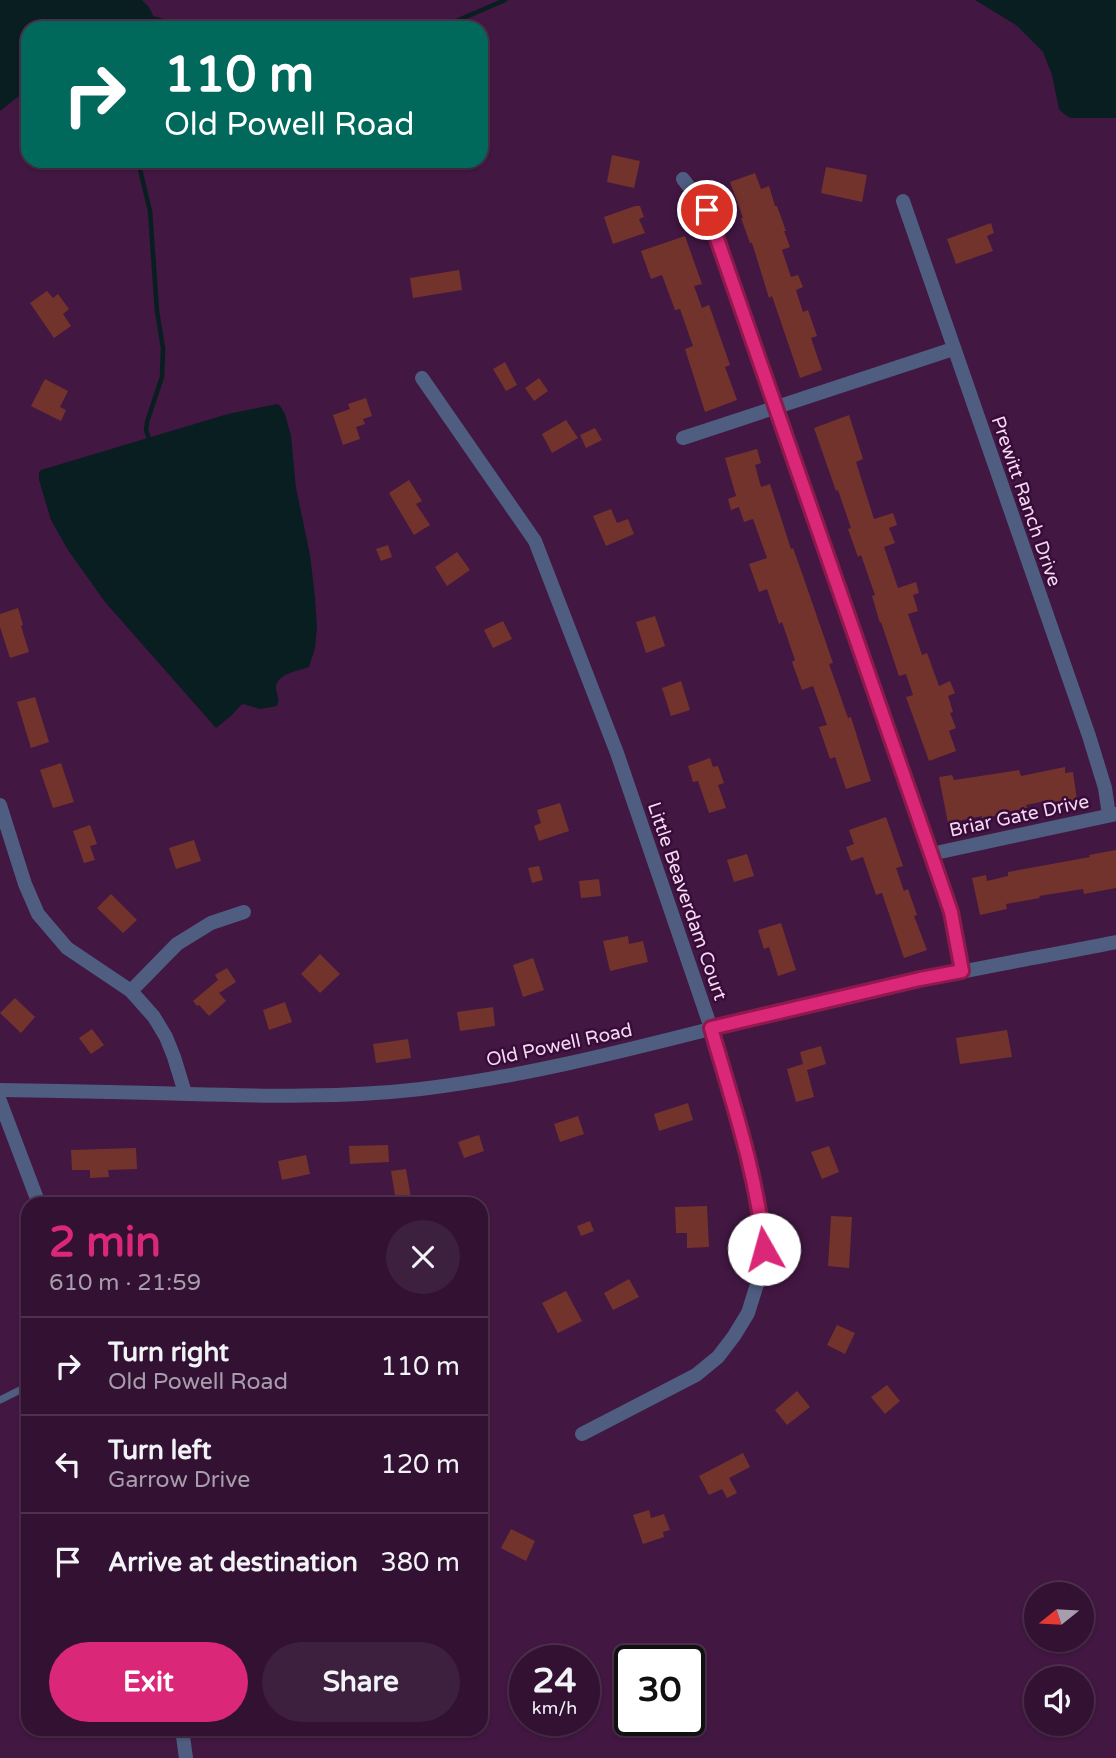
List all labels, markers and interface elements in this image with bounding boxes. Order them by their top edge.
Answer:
text: 110 m [164,46,314,105]
icon: right [49,49,140,140]
text: Old Powell Road [164,106,414,144]
pin [677,180,737,240]
icon: arrive [688,191,726,229]
street label: Prewitt Ranch Drive [987,413,1066,589]
street label: Briar Gate Drive [947,790,1091,842]
street label: Little Beaverdam Court [643,799,731,1003]
street label: Old Powell Road [484,1019,634,1071]
position arrow [727,1212,801,1286]
text: 2 min [49,1217,161,1268]
button: close [386,1220,460,1294]
text: 610 m · 21:59 [49,1269,201,1297]
text: Turn right [108,1337,229,1368]
icon: right [49,1347,87,1385]
text: 110 m [380,1351,460,1382]
text: Old Powell Road [108,1368,288,1396]
text: Turn left [108,1435,211,1466]
icon: left [49,1445,87,1483]
text: 120 m [380,1449,460,1480]
text: Garrow Drive [108,1466,250,1494]
icon: arrive [49,1543,87,1581]
text: Arrive at destination [108,1547,358,1578]
text: 380 m [380,1547,460,1578]
north arrow [1024,1582,1094,1652]
map controls [1024,1582,1094,1736]
button: Exit [49,1642,248,1722]
button: Share [262,1642,460,1722]
speed limit sign: 30 [614,1645,705,1736]
text: 24 [533,1660,576,1702]
button: sound [1024,1666,1094,1736]
text: km/h [532,1697,577,1719]

